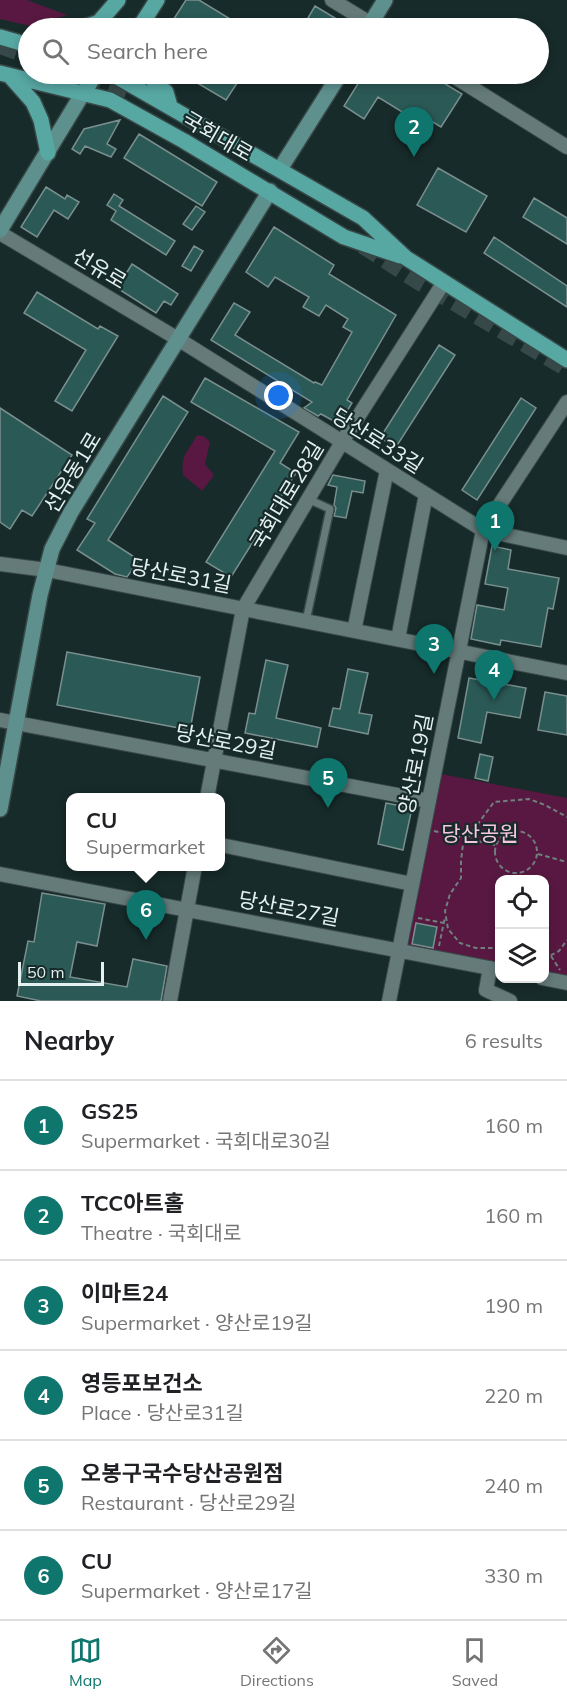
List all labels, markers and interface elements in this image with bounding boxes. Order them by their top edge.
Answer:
search box [18,18,549,84]
icon: search [39,35,72,68]
text: Search here [87,37,208,65]
street label: 국회대로 [178,105,258,167]
pin: 2 [394,108,434,157]
street label: 선유로 [68,242,132,294]
your location [264,381,293,410]
street label: 당산로33길 [328,402,428,478]
street label: 선유동1로 [38,427,106,517]
street label: 국회대로28길 [243,436,329,554]
pin: 1 [476,502,514,551]
street label: 당산로31길 [128,552,234,598]
pin: 3 [414,624,454,674]
pin: 4 [474,650,514,700]
street label: 양산로19길 [392,711,438,817]
street label: 당산로29길 [173,718,279,764]
pin: 5 [308,758,348,808]
popup [66,793,225,871]
text: CU [86,806,117,834]
park label: 당산공원 [441,820,519,846]
text: Supermarket [86,834,205,859]
map controls [495,875,549,983]
button: locate [495,875,549,929]
street label: 당산로27길 [236,885,342,931]
pin: 6 [126,890,166,940]
button: layers [495,929,549,983]
scale bar [18,959,104,986]
text: 50 m [27,962,64,982]
text: Nearby [24,1024,114,1057]
text: 6 results [465,1028,543,1053]
text: GS25 [81,1097,138,1125]
text: 1 [38,1113,50,1138]
text: 160 m [484,1113,543,1138]
text: Supermarket · 국회대로30길 [81,1128,331,1153]
text: TCC아트홀 [81,1189,184,1217]
text: 2 [38,1203,50,1228]
text: 160 m [484,1203,543,1228]
text: Theatre · 국회대로 [81,1220,241,1245]
text: 이마트24 [81,1279,168,1307]
text: 3 [38,1293,50,1318]
text: 190 m [484,1293,543,1318]
text: Supermarket · 양산로19길 [81,1310,313,1335]
text: 영등포보건소 [81,1369,202,1397]
text: 4 [38,1383,50,1408]
text: 220 m [484,1383,543,1408]
text: Place · 당산로31길 [81,1400,244,1425]
text: 오봉구국수당산공원점 [81,1459,283,1487]
text: 5 [38,1473,50,1498]
text: 240 m [484,1473,543,1498]
text: Restaurant · 당산로29길 [81,1490,296,1515]
text: CU [81,1547,112,1575]
text: 6 [38,1563,50,1588]
text: 330 m [484,1563,543,1588]
text: Supermarket · 양산로17길 [81,1578,313,1603]
tab: Map [69,1634,102,1690]
tab: Directions [240,1634,314,1690]
tab: Saved [452,1634,498,1690]

